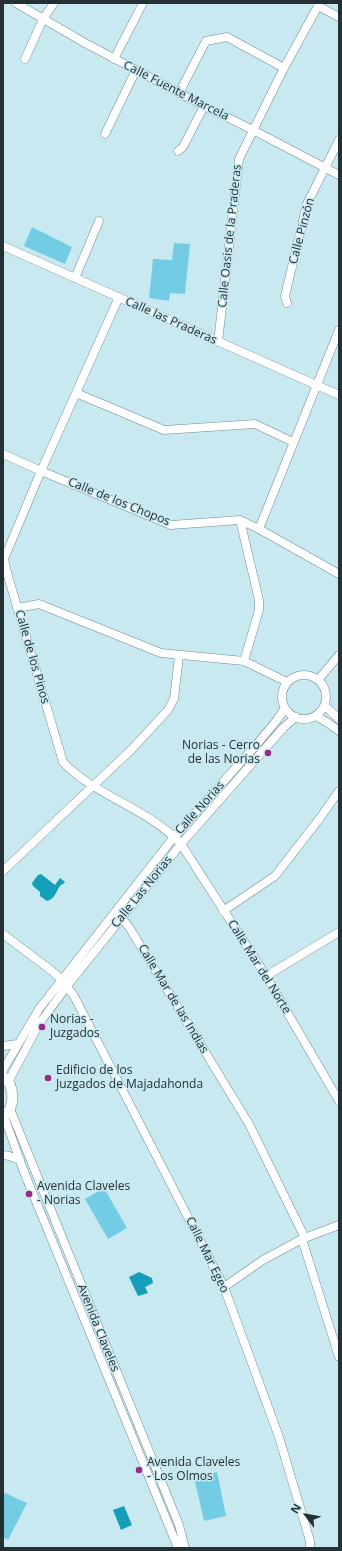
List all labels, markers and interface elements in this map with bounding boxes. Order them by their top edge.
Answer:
street label: Calle Fuente Marcela [121,58,231,124]
street label: Calle Oasis de la Praderas [215,164,245,308]
street label: Calle Pinzón [286,196,318,266]
street label: Calle las Praderas [123,294,219,348]
street label: Calle de los Chopos [66,475,172,529]
street label: Calle de los Pinos [12,608,52,706]
place label: Norias - Cerro de las Norias [182,739,260,767]
marker: Norias - Cerro de las Norias [263,748,273,758]
street label: Calle Norias [172,778,228,838]
street label: Calle Las Norias [109,853,175,931]
street label: Calle Mar del Norte [224,917,294,1017]
street label: Calle Mar de las Indias [135,942,211,1056]
place label: Norias - Juzgados [50,1013,100,1041]
marker: Norias - Juzgados [37,1022,47,1032]
place label: Edificio de los Juzgados de Majadahonda [56,1064,203,1092]
marker: Edificio de los Juzgados de Majadahonda [43,1073,53,1083]
place label: Avenida Claveles - Norias [37,1180,130,1208]
marker: Avenida Claveles - Norias [24,1189,34,1199]
street label: Calle Mar Egeo [182,1215,232,1295]
street label: Avenida Claveles [74,1282,122,1374]
place label: Avenida Claveles - Los Olmos [147,1456,240,1484]
marker: Avenida Claveles - Los Olmos [134,1465,144,1475]
north arrow [286,1495,326,1535]
text: N [287,1501,304,1516]

